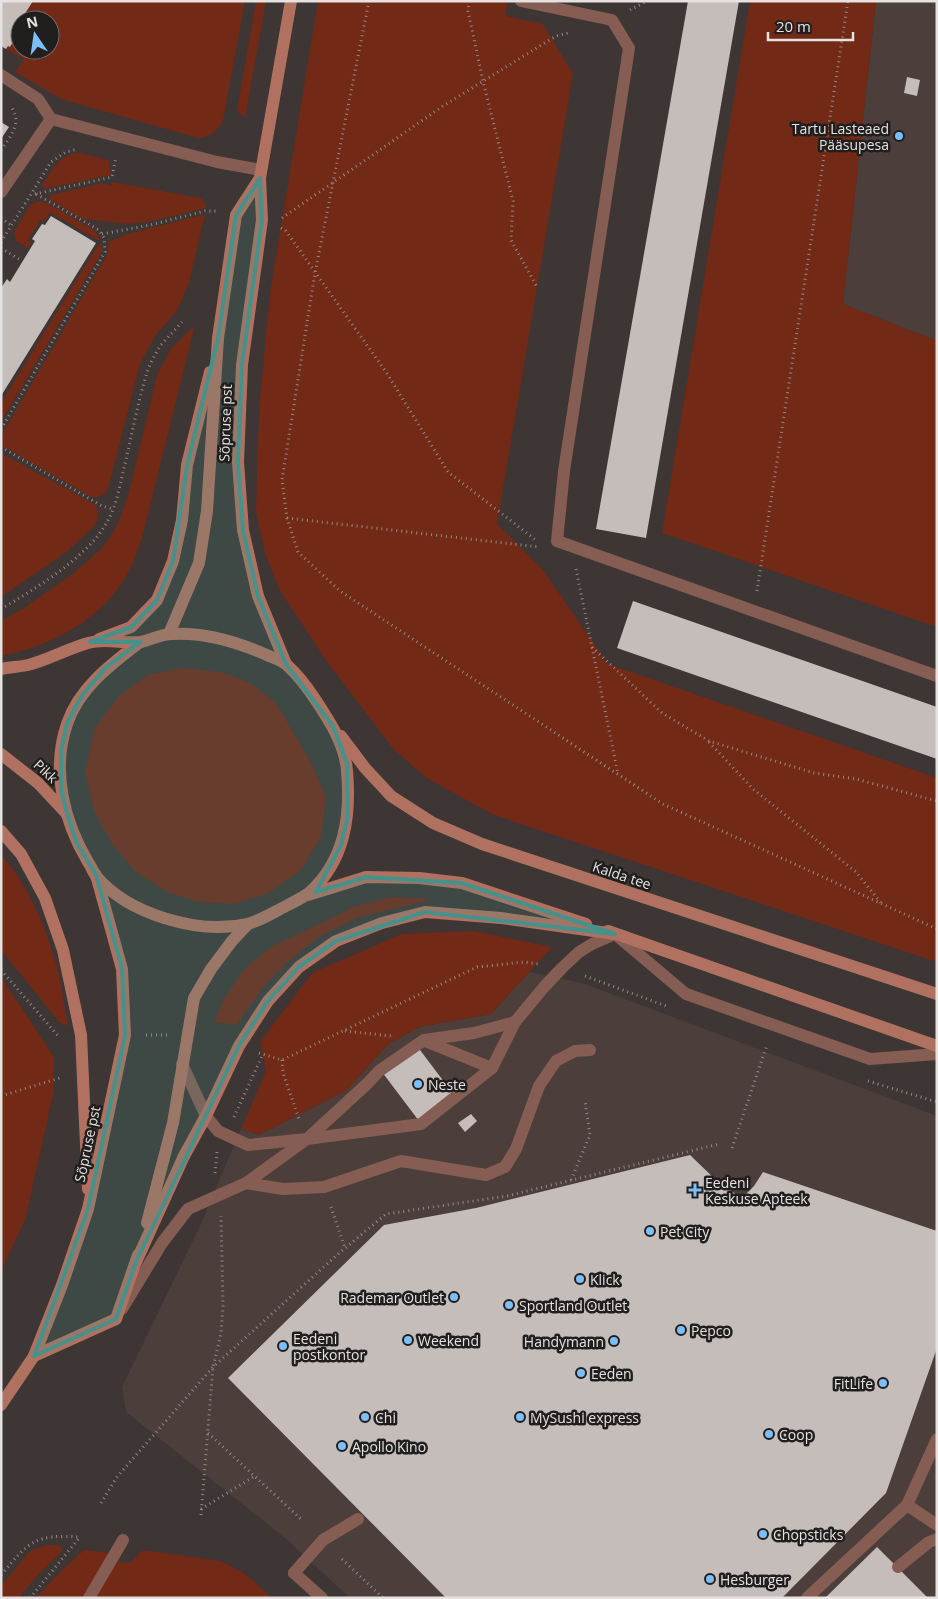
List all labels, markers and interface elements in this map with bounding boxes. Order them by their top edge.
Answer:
north arrow [10,10,60,60]
scale bar [768,10,853,42]
text: N [24,11,40,32]
text: 20 m [776,16,811,36]
place label: Tartu Lasteaed Pääsupesa [792,119,889,154]
marker: Tartu Lasteaed Pääsupesa [893,130,905,142]
street label: Sõpruse pst [214,384,236,462]
street label: Pikk [30,755,63,787]
street label: Kalda tee [590,857,654,893]
place label: Neste [428,1075,466,1094]
marker: Neste [412,1078,424,1090]
street label: Sõpruse pst [70,1104,104,1184]
place label: Eedeni Keskuse Apteek [705,1173,808,1208]
marker: Eedeni Keskuse Apteek [689,1184,701,1196]
place label: Pet City [660,1222,710,1241]
marker: Pet City [644,1225,656,1237]
place label: Klick [590,1270,620,1289]
marker: Klick [574,1273,586,1285]
place label: Rademar Outlet [340,1288,444,1307]
marker: Rademar Outlet [448,1291,460,1303]
place label: Sportland Outlet [519,1296,627,1315]
marker: Sportland Outlet [503,1299,515,1311]
place label: Pepco [691,1321,731,1340]
marker: Pepco [675,1324,687,1336]
place label: Eedeni postkontor [293,1329,365,1364]
place label: Weekend [418,1331,479,1350]
place label: Handymann [524,1332,604,1351]
marker: Weekend [402,1334,414,1346]
marker: Handymann [608,1335,620,1347]
marker: Eedeni postkontor [277,1340,289,1352]
place label: Eeden [591,1364,632,1383]
marker: Eeden [575,1367,587,1379]
place label: FitLife [834,1374,873,1393]
marker: FitLife [877,1377,889,1389]
place label: Chi [375,1408,396,1427]
place label: MySushi express [530,1408,639,1427]
marker: Chi [359,1411,371,1423]
marker: MySushi express [514,1411,526,1423]
place label: Coop [779,1425,813,1444]
marker: Coop [763,1428,775,1440]
place label: Apollo Kino [352,1437,426,1456]
marker: Apollo Kino [336,1440,348,1452]
place label: Chopsticks [773,1525,844,1544]
marker: Chopsticks [757,1528,769,1540]
place label: Hesburger [720,1570,789,1589]
marker: Hesburger [704,1573,716,1585]

